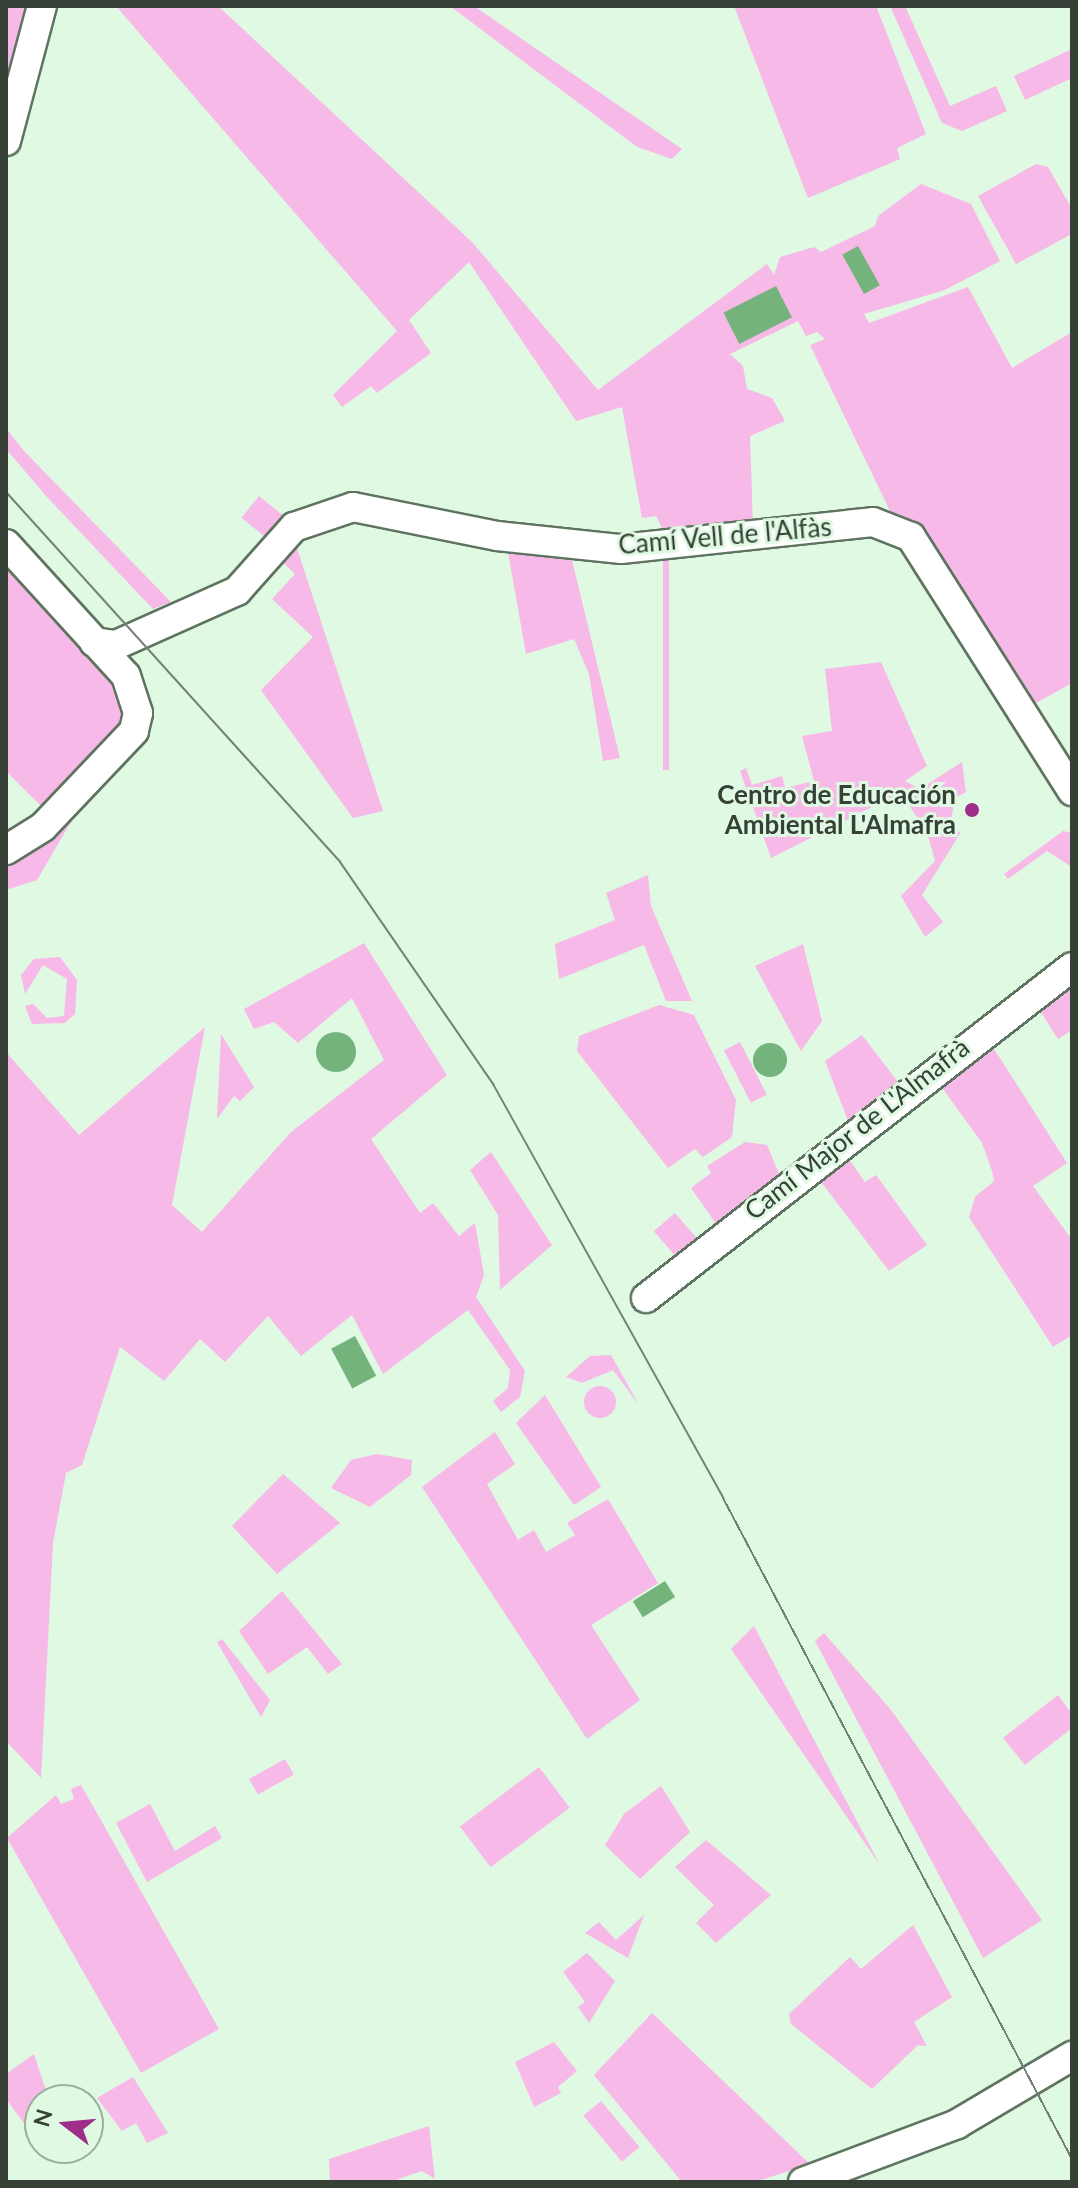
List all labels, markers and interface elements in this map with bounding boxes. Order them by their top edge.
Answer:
street label: Camí Vell de l'Alfàs [617,511,833,561]
place label: Centro de Educación Ambiental L'Almafra [717,779,956,840]
marker: Centro de Educación Ambiental L'Almafra [963,801,981,819]
street label: Camí Major de L'Almafrà [738,1031,976,1227]
north arrow [24,2084,104,2164]
text: N [27,2106,58,2130]

